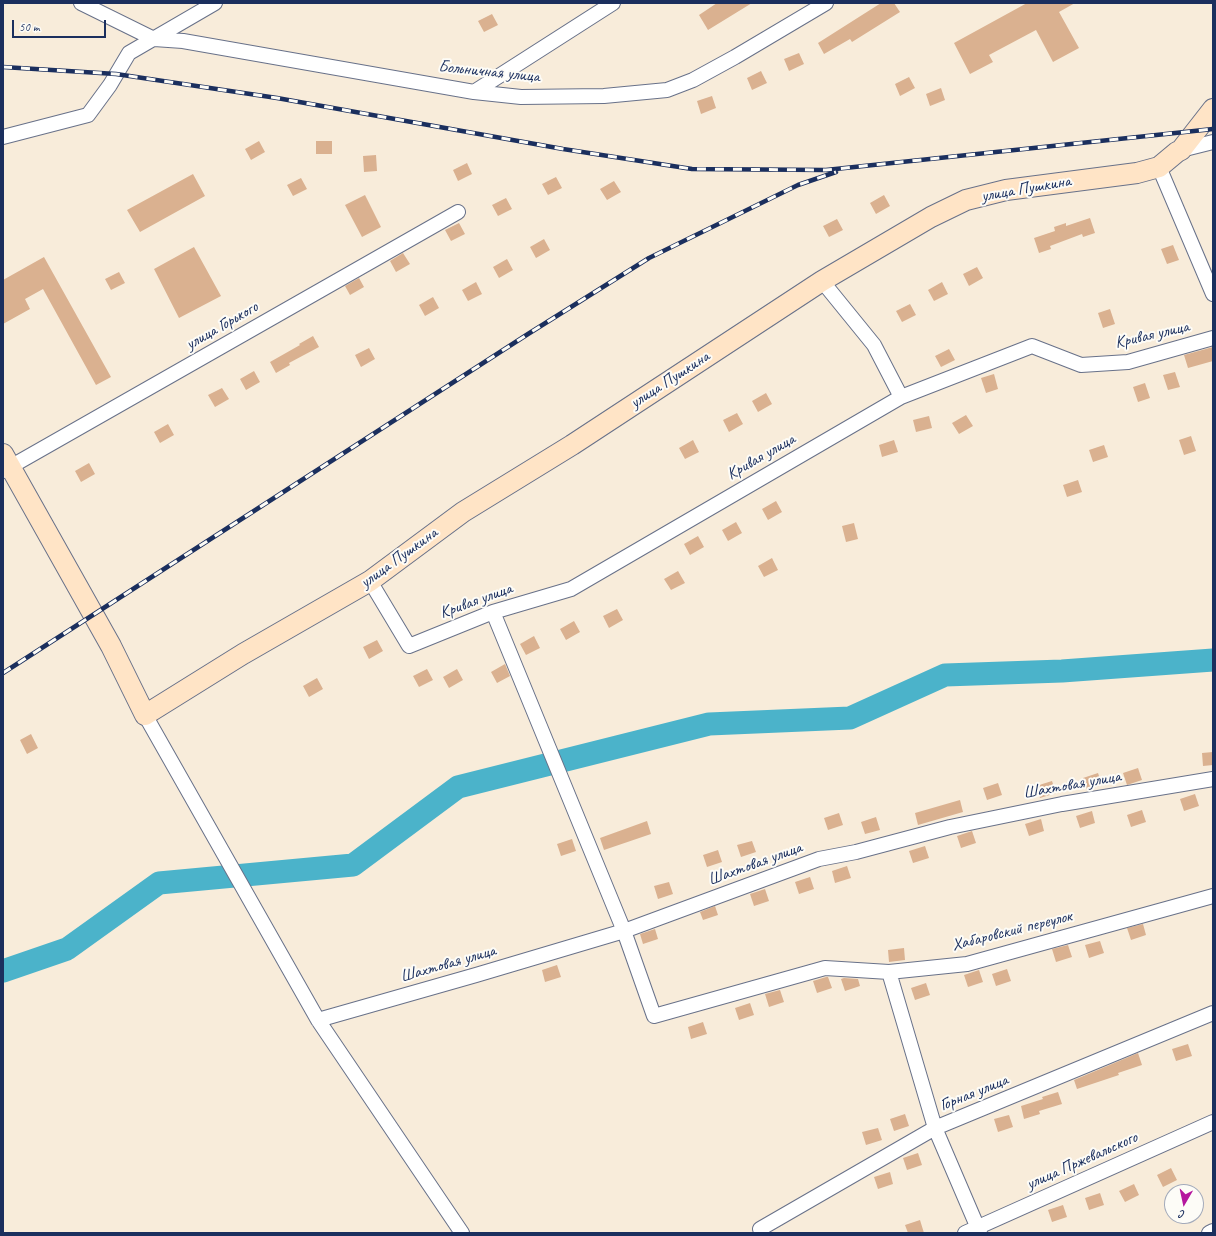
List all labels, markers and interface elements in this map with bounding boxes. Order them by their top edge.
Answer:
scale bar [14,12,108,38]
text: 50 m [19,19,39,35]
street label: Больничная улица [437,57,541,87]
street label: улица Пушкина [980,171,1072,207]
street label: улица Горького [182,297,262,355]
street label: Кривая улица [1113,317,1191,353]
street label: улица Пушкина [626,347,714,413]
street label: Кривая улица [723,429,799,485]
street label: улица Пушкина [356,523,442,593]
street label: Кривая улица [437,579,515,623]
street label: Шахтовая улица [1022,766,1122,804]
street label: Шахтовая улица [705,838,805,890]
street label: Хабаровский переулок [950,906,1074,956]
street label: Шахтовая улица [398,941,498,987]
street label: Горная улица [937,1070,1011,1116]
street label: улица Пржевальского [1023,1127,1141,1195]
north arrow [1164,1184,1204,1224]
text: С [1179,1208,1186,1222]

